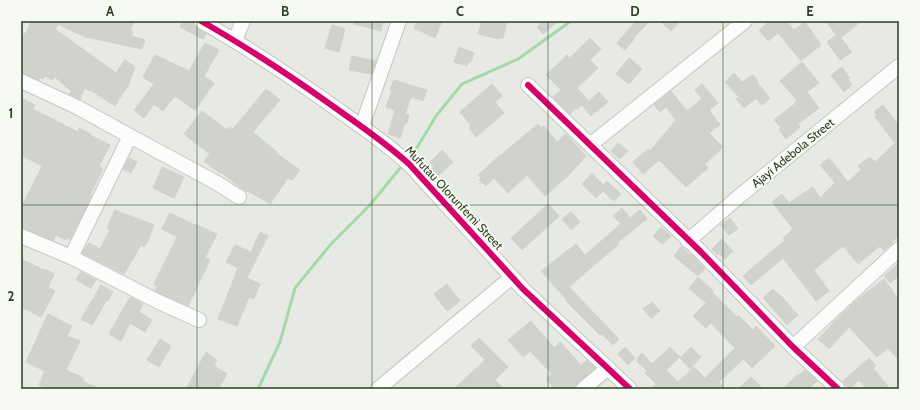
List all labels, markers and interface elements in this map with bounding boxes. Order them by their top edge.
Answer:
text: A [106,3,115,19]
text: B [281,3,289,19]
text: C [456,3,464,19]
text: D [630,3,640,19]
text: E [806,3,814,19]
text: 1 [9,105,13,121]
street label: Ajayi Adebola Street [748,115,837,191]
street label: Mufutau Olorunfemi Street [402,143,507,253]
text: 2 [8,288,15,304]

